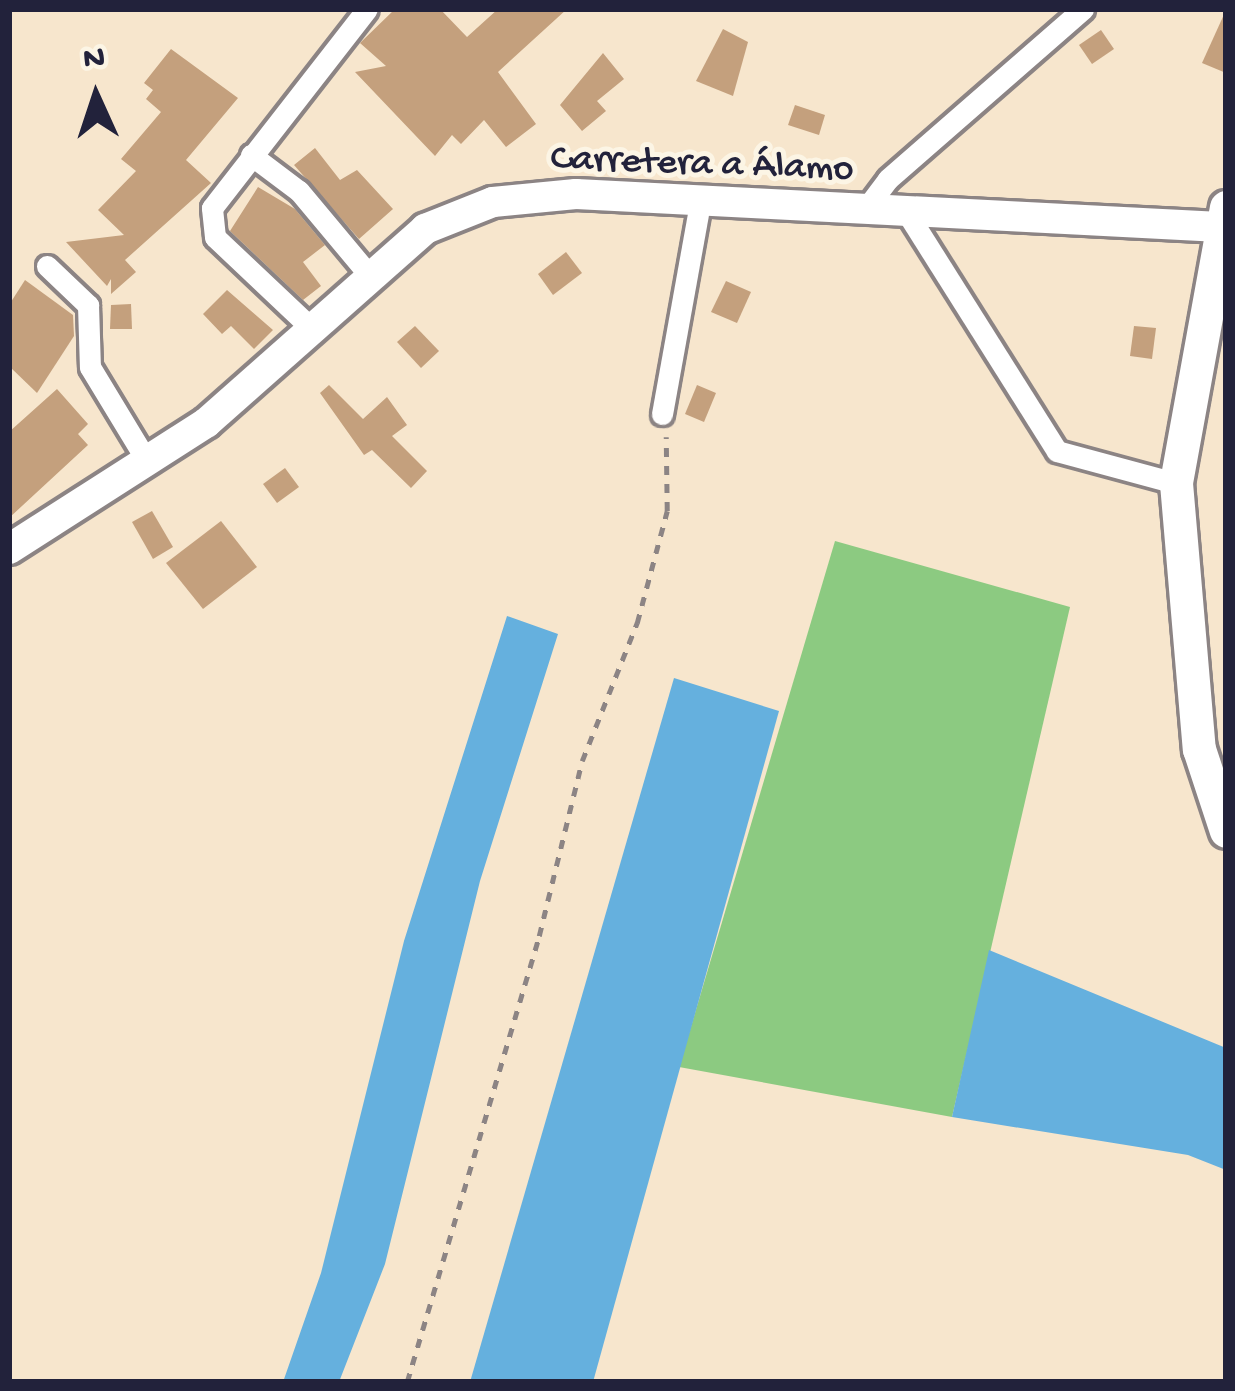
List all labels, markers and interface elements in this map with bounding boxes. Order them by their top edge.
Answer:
north arrow [36,36,156,156]
text: N [82,41,106,80]
street label: Carretera a Álamo [550,137,854,195]

